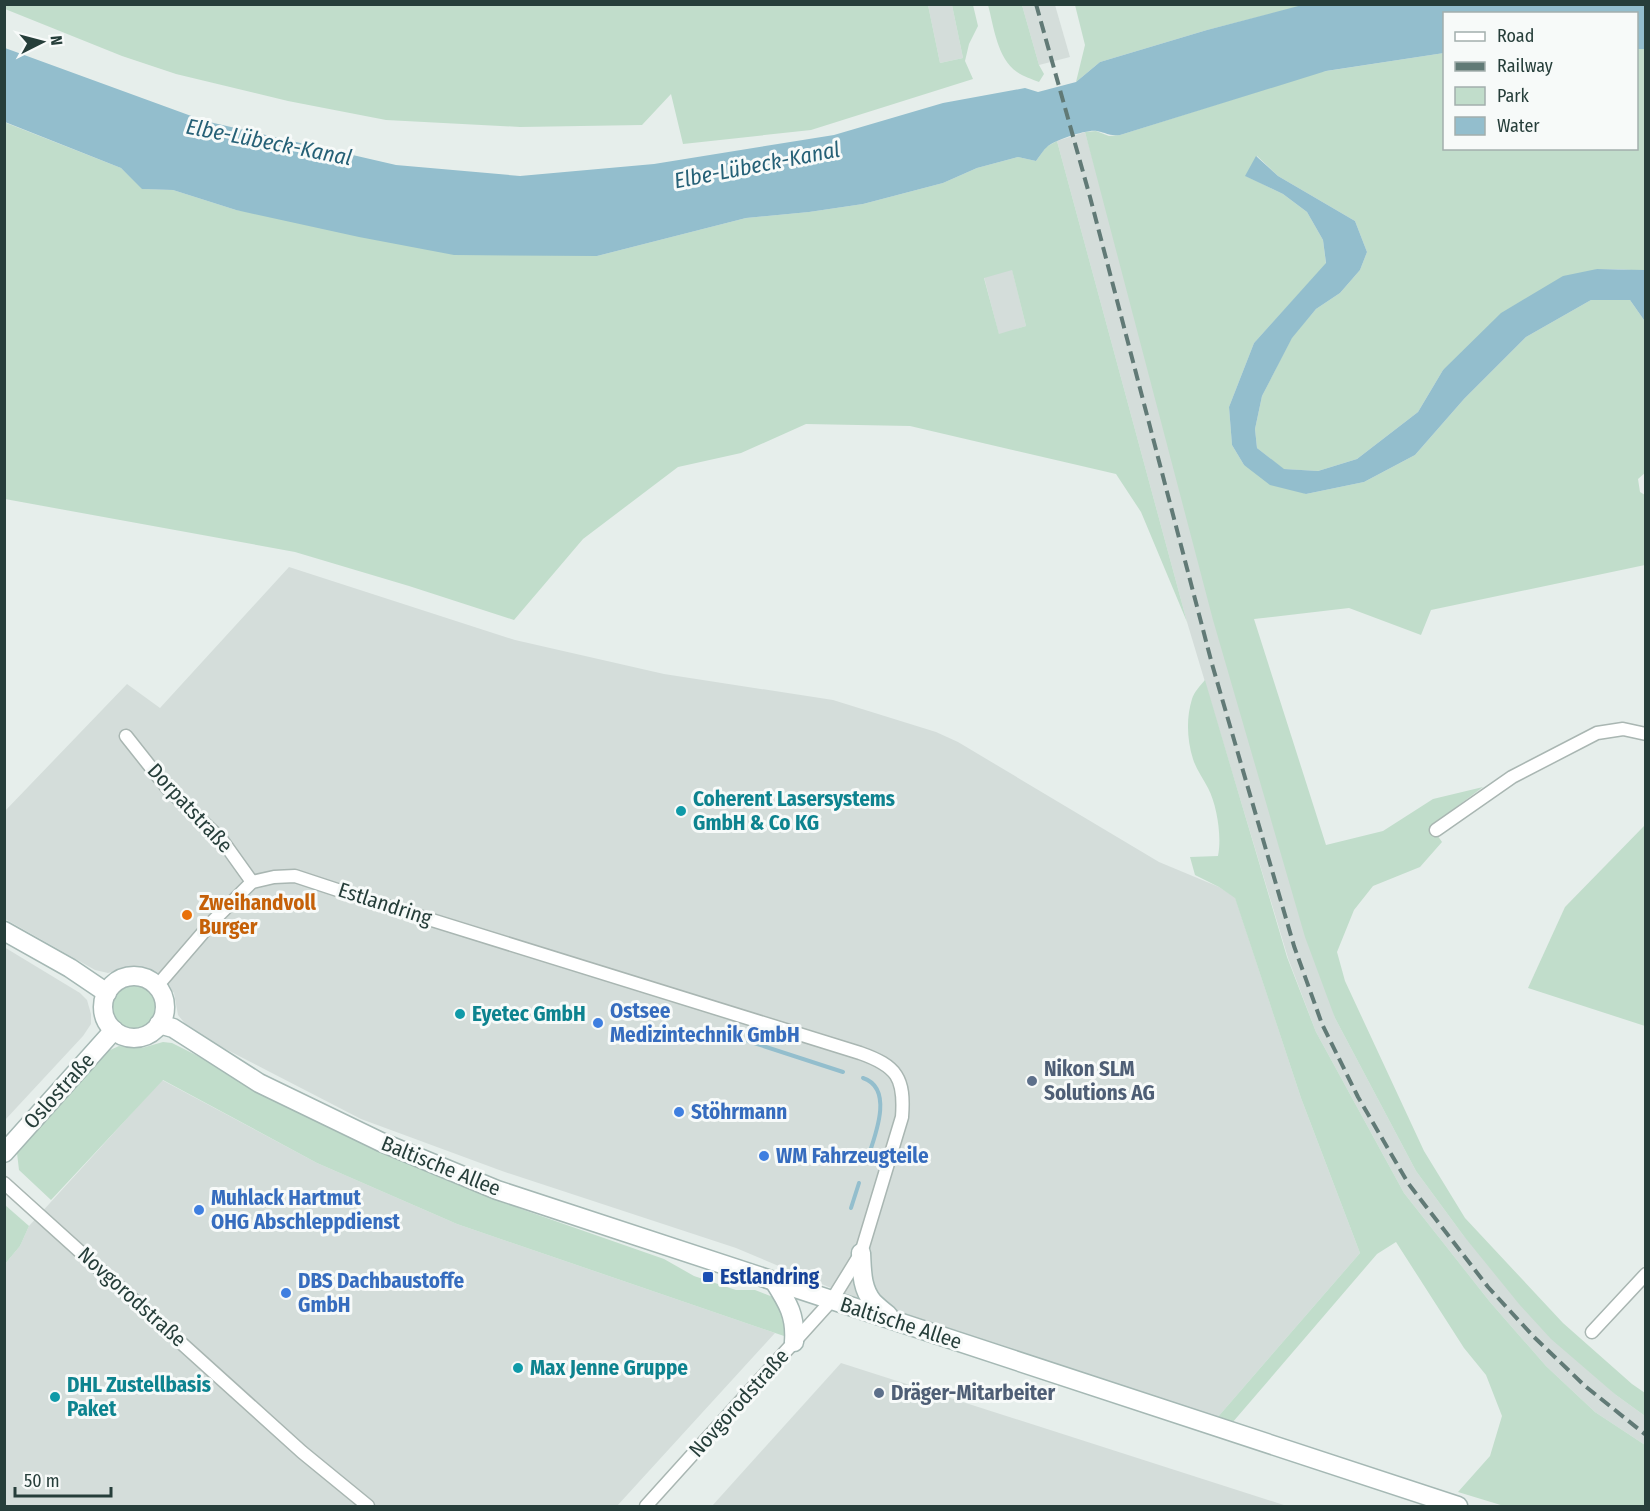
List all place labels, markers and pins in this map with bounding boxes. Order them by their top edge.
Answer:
place label: Coherent Lasersystems GmbH & Co KG [693,786,895,836]
marker: Coherent Lasersystems GmbH & Co KG [674,804,688,818]
place label: Zweihandvoll Burger [199,890,316,940]
marker: Zweihandvoll Burger [180,908,194,922]
place label: Ostsee Medizintechnik GmbH [610,998,800,1048]
place label: Eyetec GmbH [472,1001,586,1027]
marker: Eyetec GmbH [453,1007,467,1021]
marker: Ostsee Medizintechnik GmbH [591,1016,605,1030]
place label: Nikon SLM Solutions AG [1044,1056,1155,1106]
marker: Nikon SLM Solutions AG [1025,1074,1039,1088]
place label: Stöhrmann [691,1099,787,1125]
marker: Stöhrmann [672,1105,686,1119]
place label: WM Fahrzeugteile [776,1143,929,1169]
marker: WM Fahrzeugteile [757,1149,771,1163]
place label: Muhlack Hartmut OHG Abschleppdienst [211,1185,401,1235]
marker: Muhlack Hartmut OHG Abschleppdienst [192,1203,206,1217]
place label: Estlandring [720,1264,820,1290]
place label: DBS Dachbaustoffe GmbH [298,1268,465,1318]
marker: Estlandring [701,1270,715,1284]
marker: DBS Dachbaustoffe GmbH [279,1286,293,1300]
place label: Max Jenne Gruppe [530,1355,688,1381]
marker: Max Jenne Gruppe [511,1361,525,1375]
place label: DHL Zustellbasis Paket [67,1372,211,1422]
place label: Dräger-Mitarbeiter [891,1380,1055,1406]
marker: Dräger-Mitarbeiter [872,1386,886,1400]
marker: DHL Zustellbasis Paket [48,1390,62,1404]

